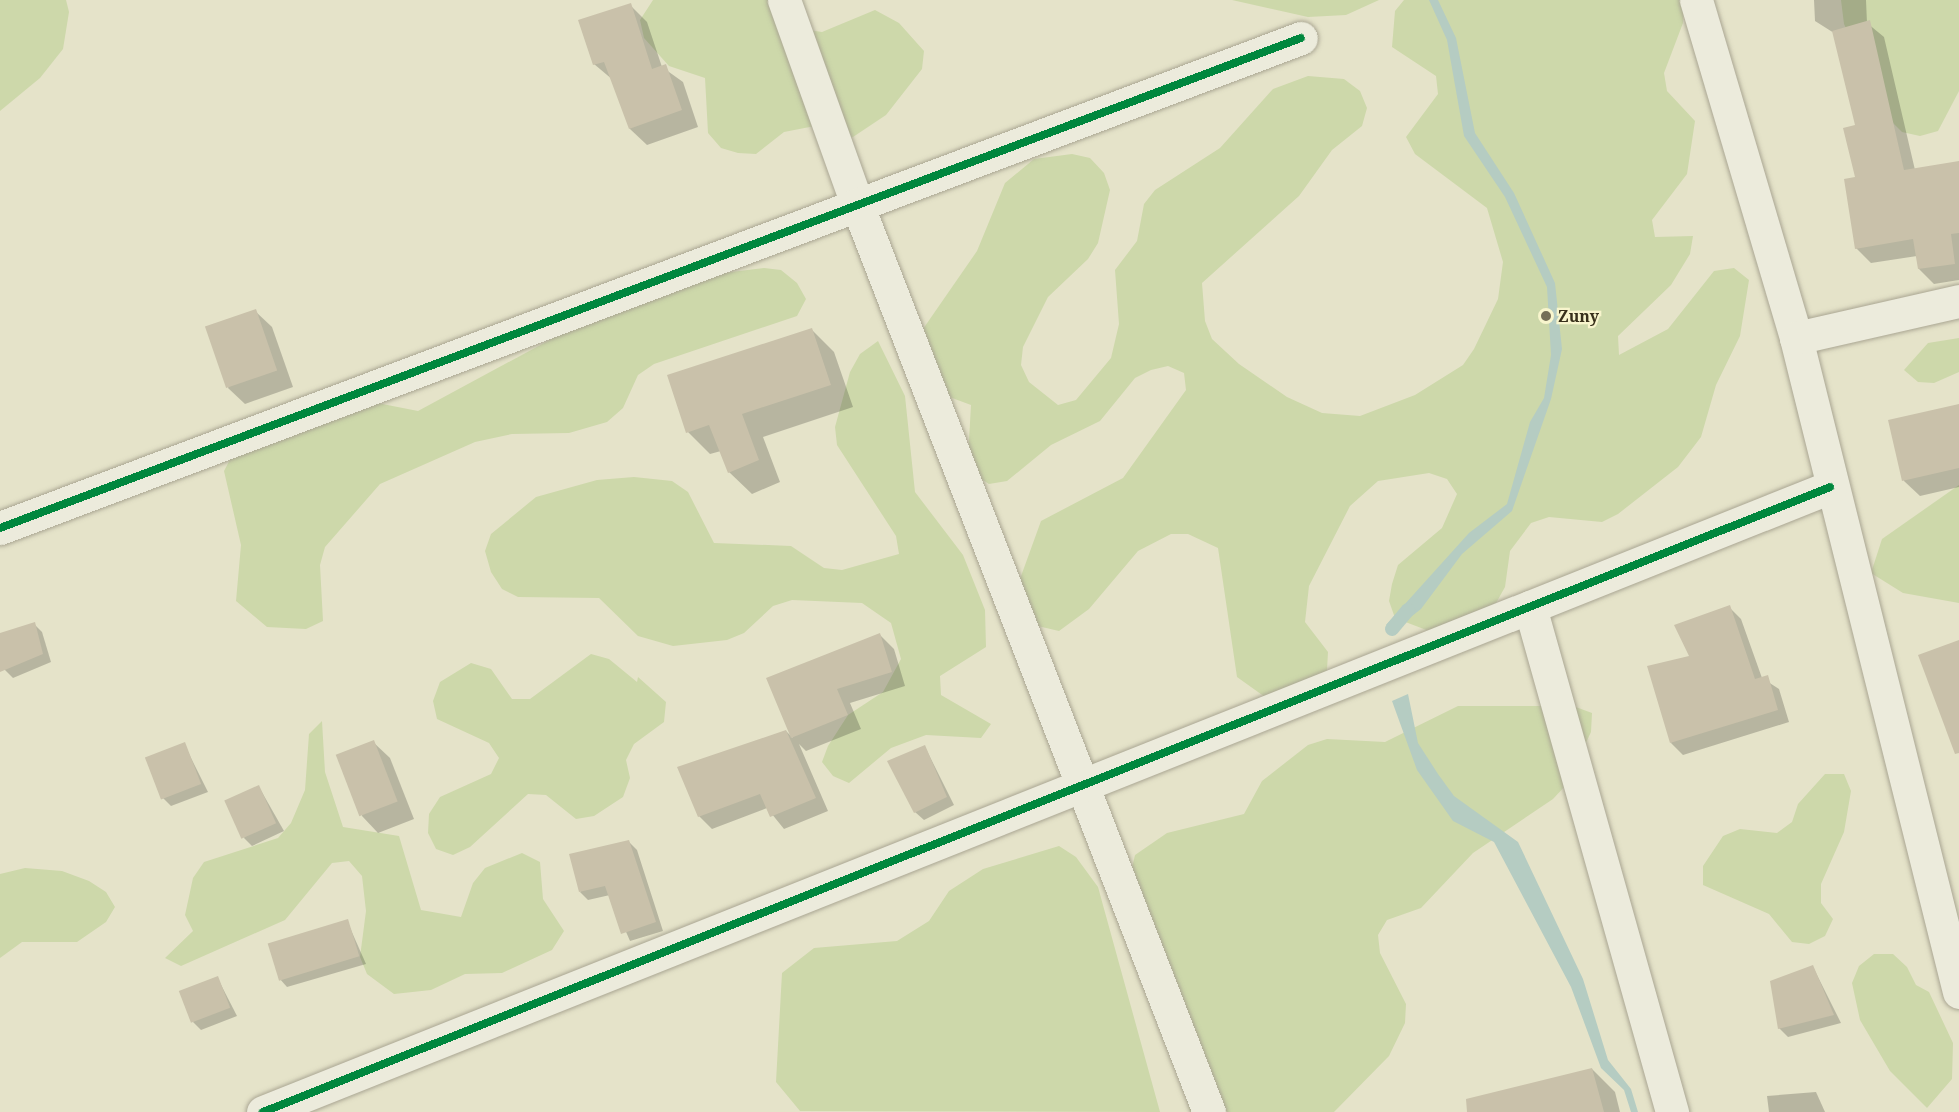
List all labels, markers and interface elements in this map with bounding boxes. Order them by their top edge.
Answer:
place label: Zuny [1558,306,1599,326]
marker: Zuny [1539,309,1553,323]

